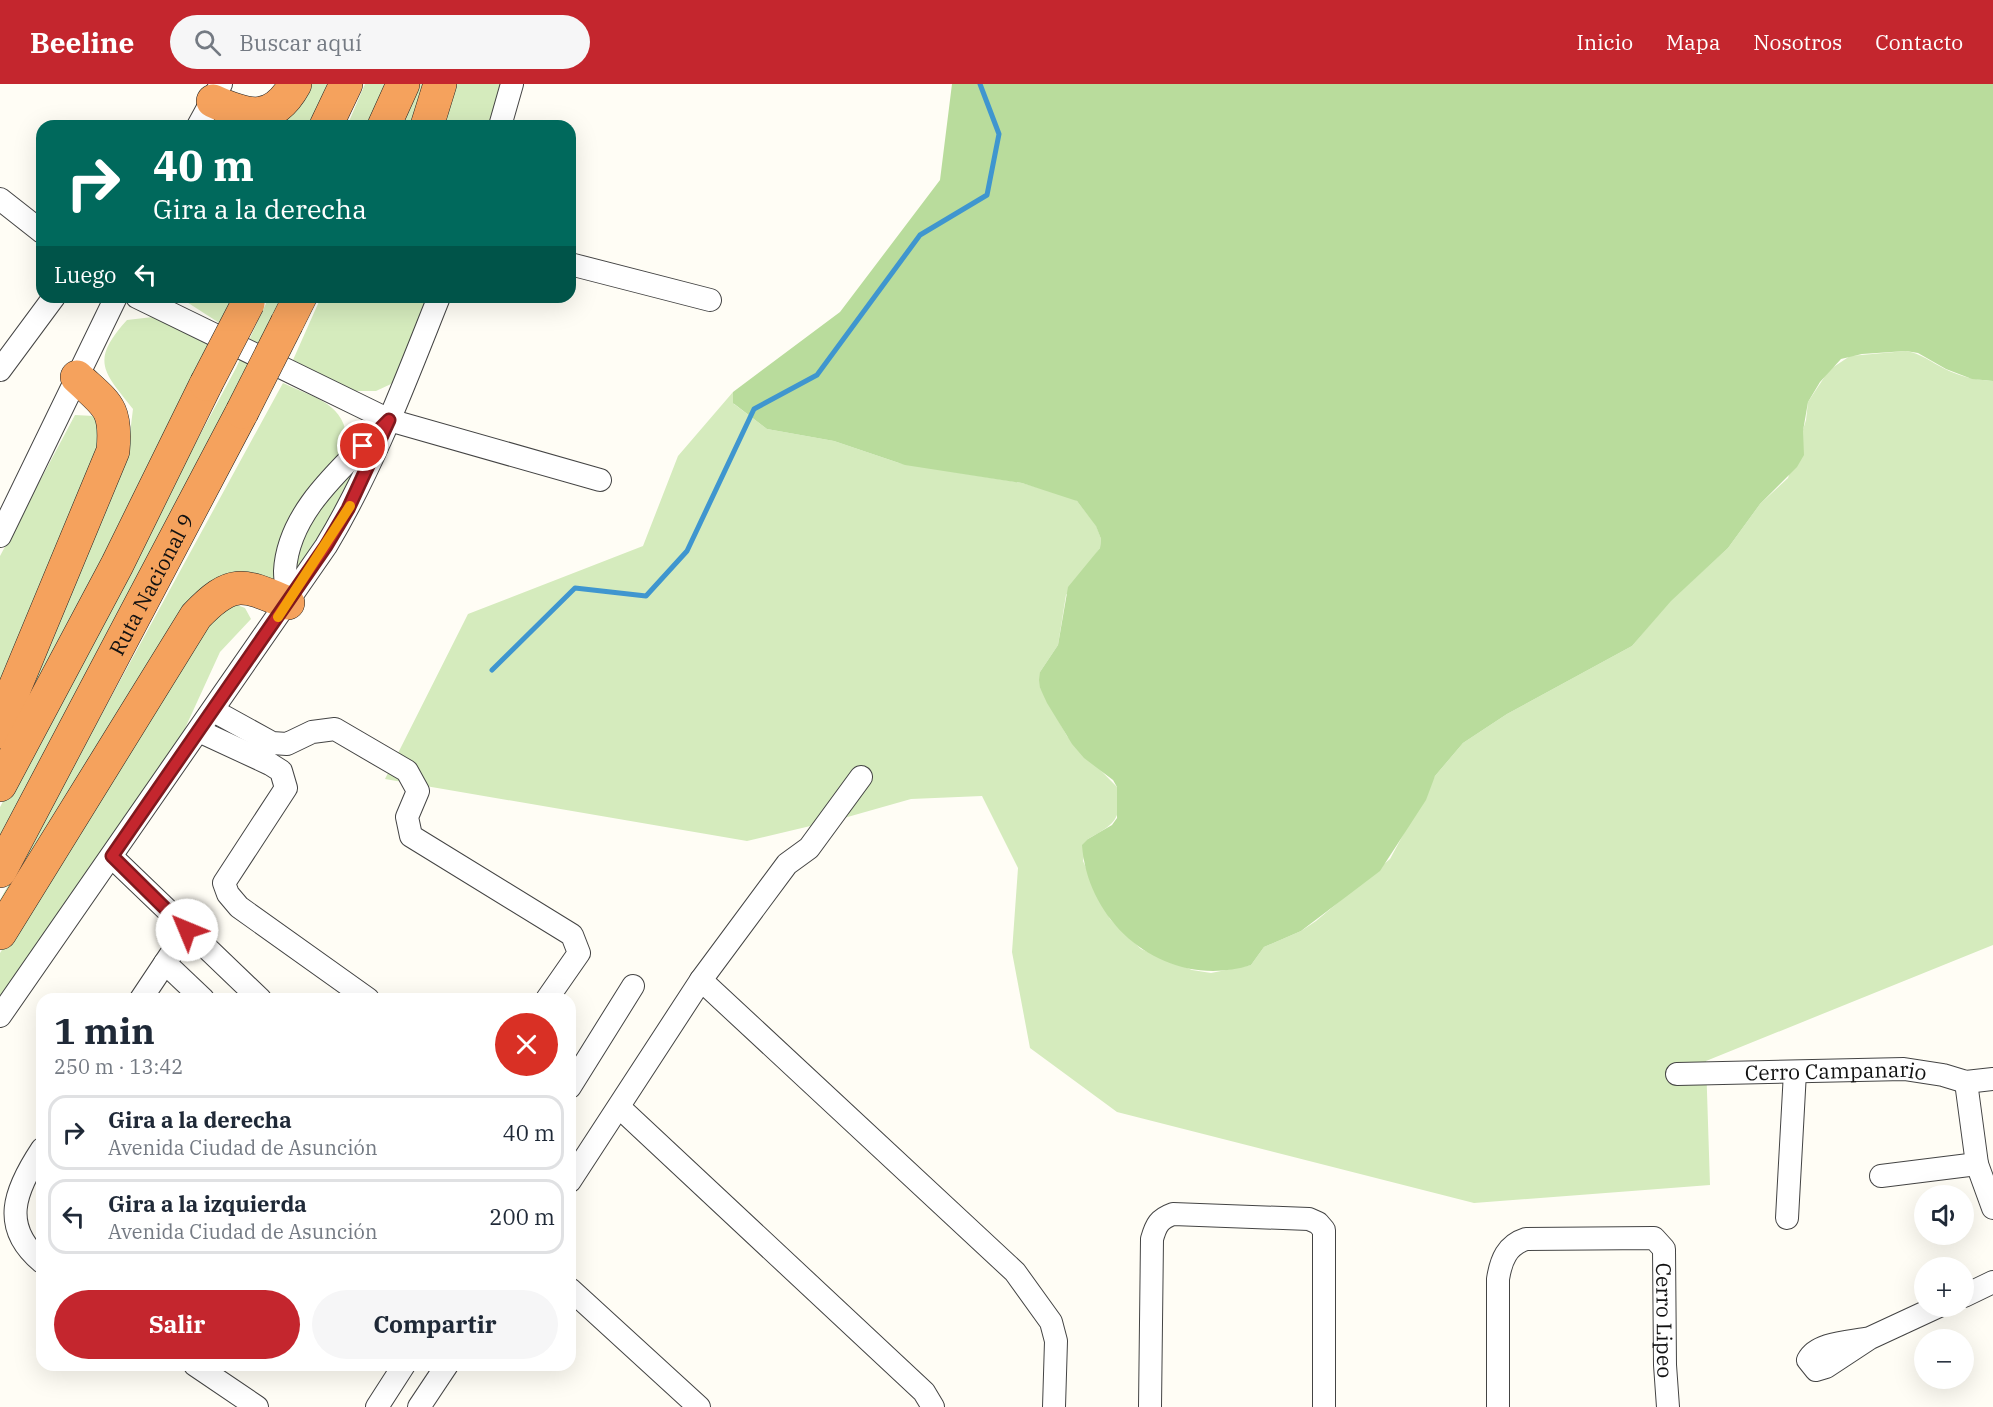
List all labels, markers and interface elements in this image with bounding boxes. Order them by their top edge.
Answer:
search box [170,15,590,69]
text: Beeline [30,24,134,61]
icon: search [191,26,224,59]
text: Buscar aquí [239,28,362,57]
text: Inicio [1576,28,1633,56]
text: Mapa [1666,28,1720,56]
text: Nosotros [1753,28,1842,56]
text: Contacto [1875,28,1963,56]
text: 40 m [153,138,254,193]
icon: right [54,144,132,222]
text: Gira a la derecha [153,191,367,226]
icon: left [129,258,162,291]
text: Luego [54,260,117,289]
pin [337,420,388,471]
icon: arrive [346,429,379,462]
street label: Ruta Nacional 9 [102,509,200,660]
position arrow [155,898,219,962]
text: 1 min [54,1007,155,1054]
button: close [495,1013,558,1076]
text: 250 m · 13:42 [54,1053,183,1080]
street label: Cerro Campanario [1745,1055,1929,1087]
text: Gira a la derecha [108,1105,292,1134]
icon: right [57,1116,90,1149]
text: 40 m [503,1118,555,1147]
text: Avenida Ciudad de Asunción [108,1134,378,1161]
map controls [1914,1185,1974,1389]
button: sound [1914,1185,1974,1245]
text: Gira a la izquierda [108,1189,307,1218]
icon: left [57,1200,90,1233]
text: 200 m [489,1202,555,1231]
text: Avenida Ciudad de Asunción [108,1218,378,1245]
button: + [1914,1257,1974,1317]
street label: Cerro Lipeo [1650,1262,1680,1379]
button: Salir [54,1290,300,1359]
button: Compartir [312,1290,558,1359]
button: − [1914,1329,1974,1389]

